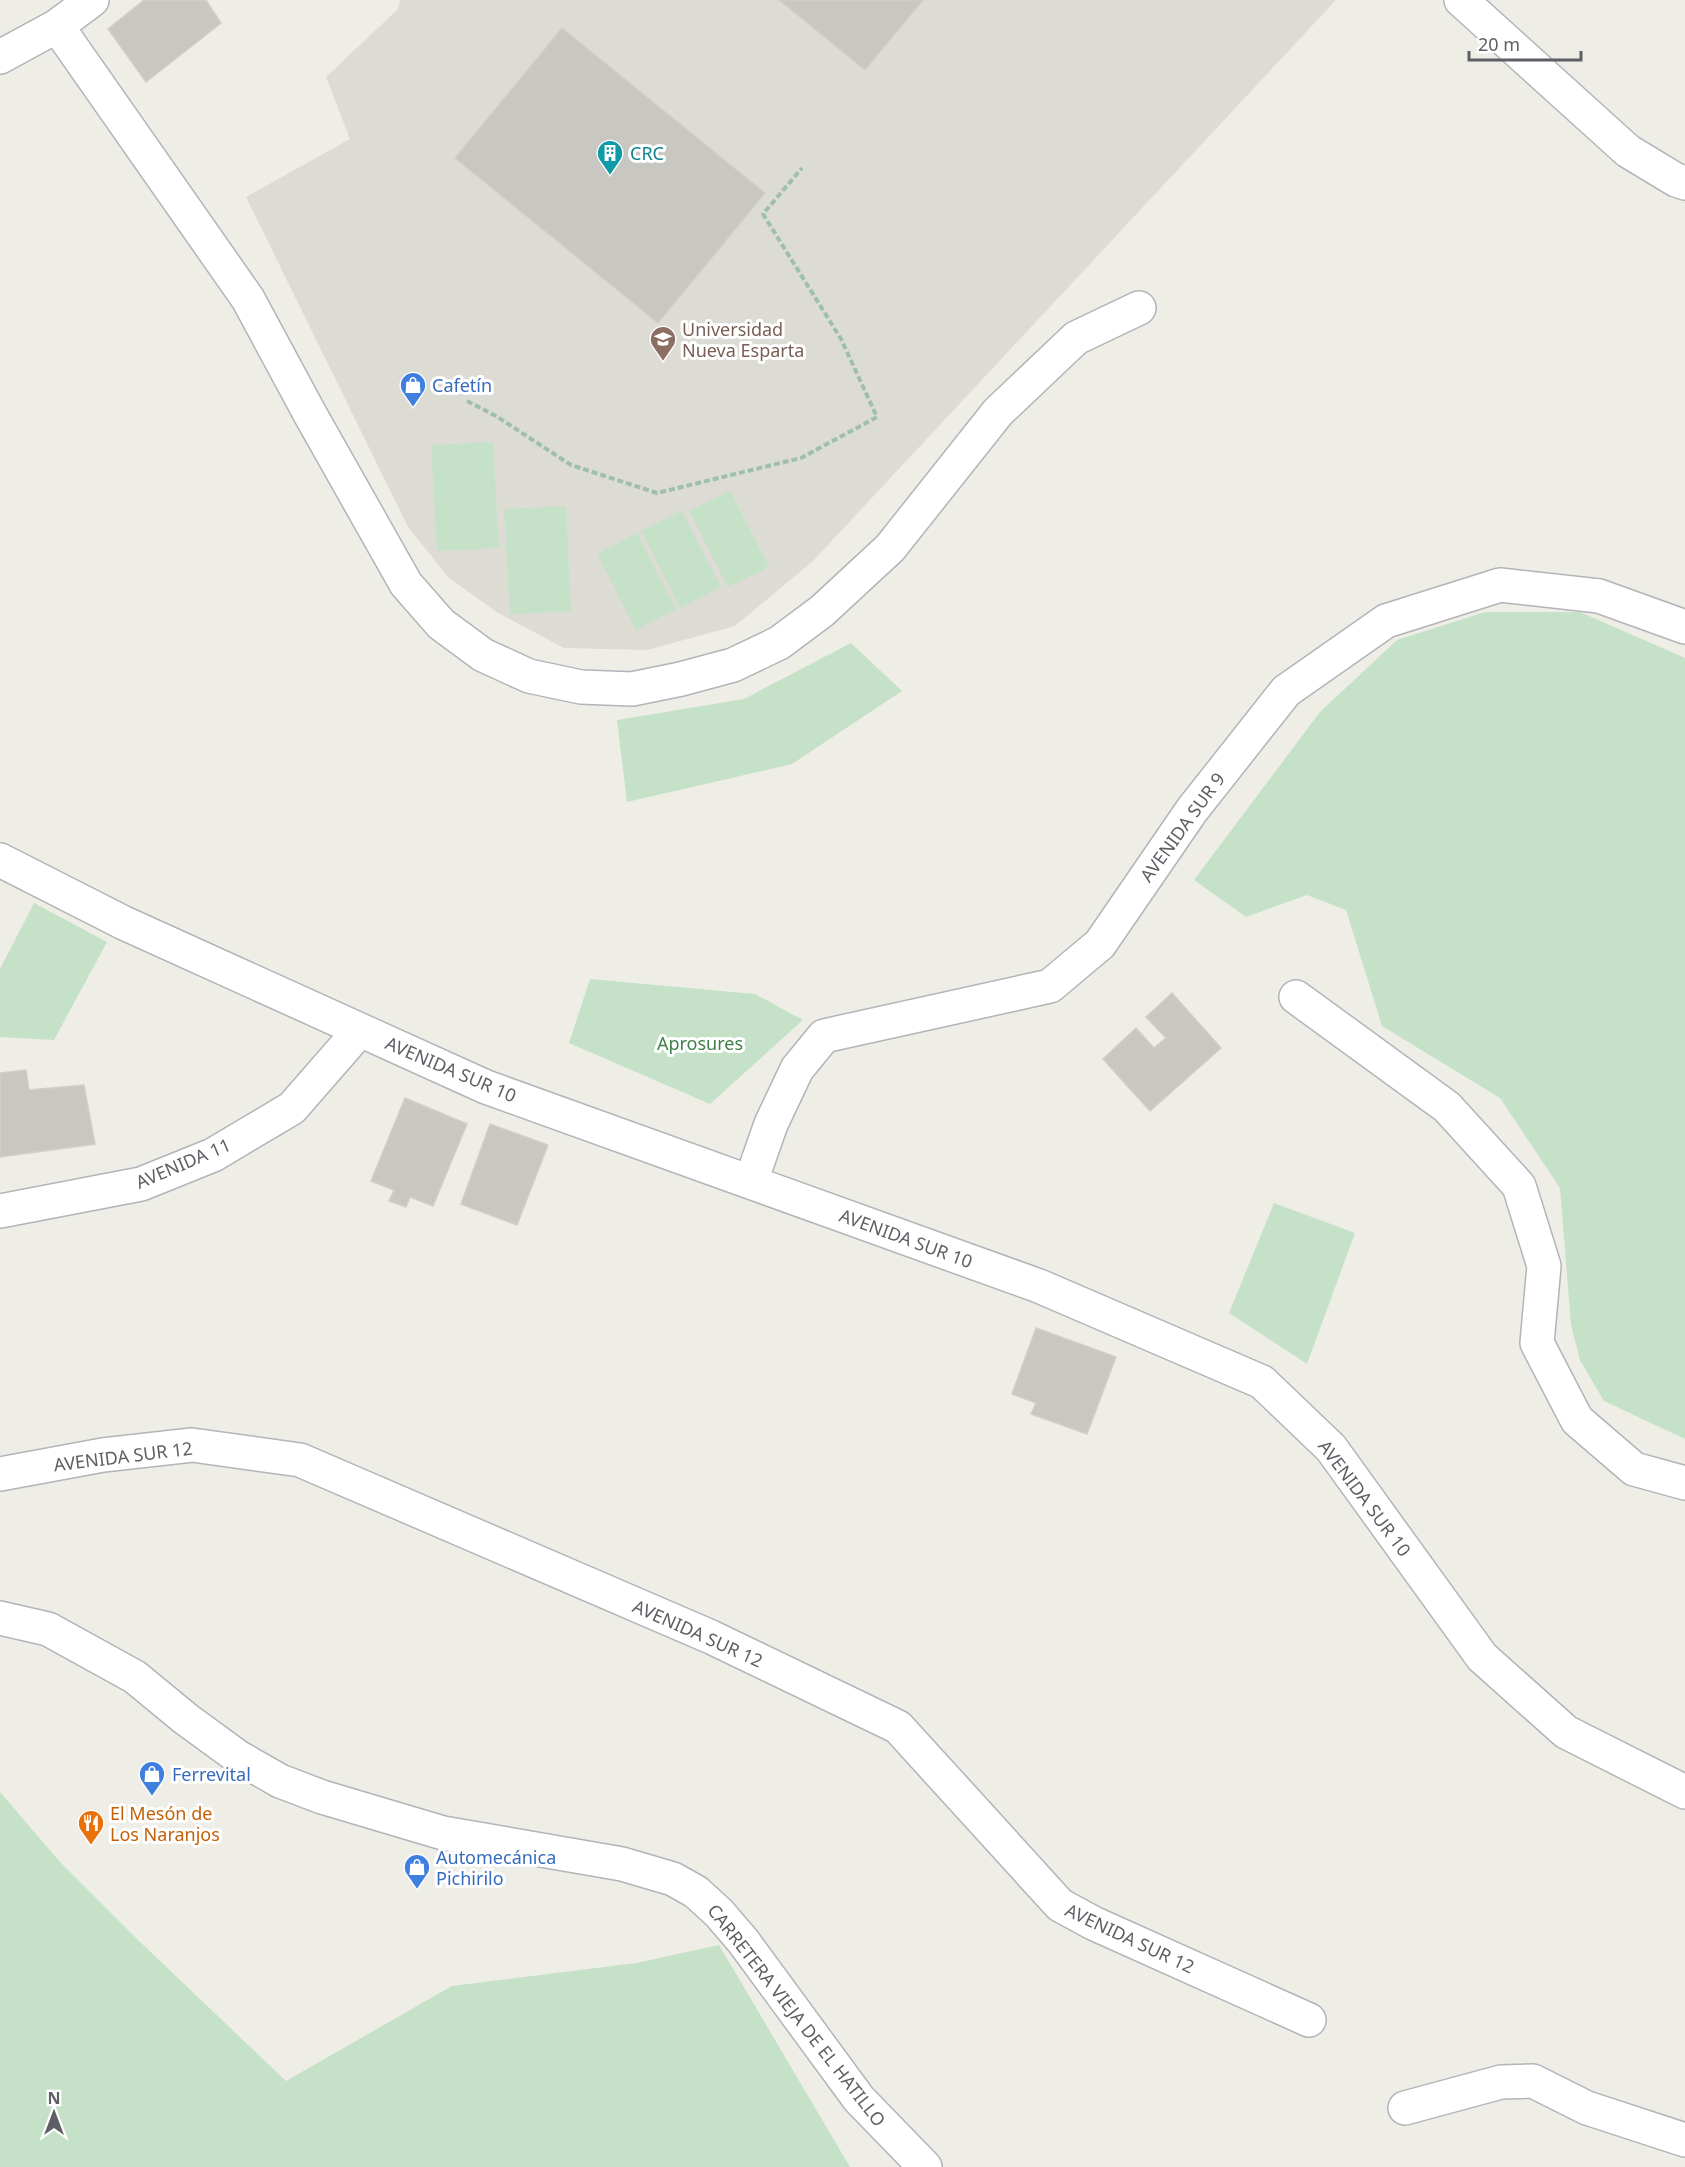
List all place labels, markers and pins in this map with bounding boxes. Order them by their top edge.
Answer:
building icon: CRC [595,138,625,176]
place label: CRC [630,141,664,165]
place label: Universidad Nueva Esparta [682,317,804,362]
school or university icon: Universidad Nueva Esparta [648,324,678,362]
shop icon: Cafetín [398,370,428,408]
place label: Cafetín [432,373,492,397]
shop icon: Ferrevital [137,1759,167,1797]
place label: Ferrevital [172,1762,251,1786]
place label: El Mesón de Los Naranjos [110,1801,220,1846]
restaurant icon: El Mesón de Los Naranjos [76,1808,106,1846]
place label: Automecánica Pichirilo [436,1845,556,1890]
shop icon: Automecánica Pichirilo [402,1852,432,1890]

